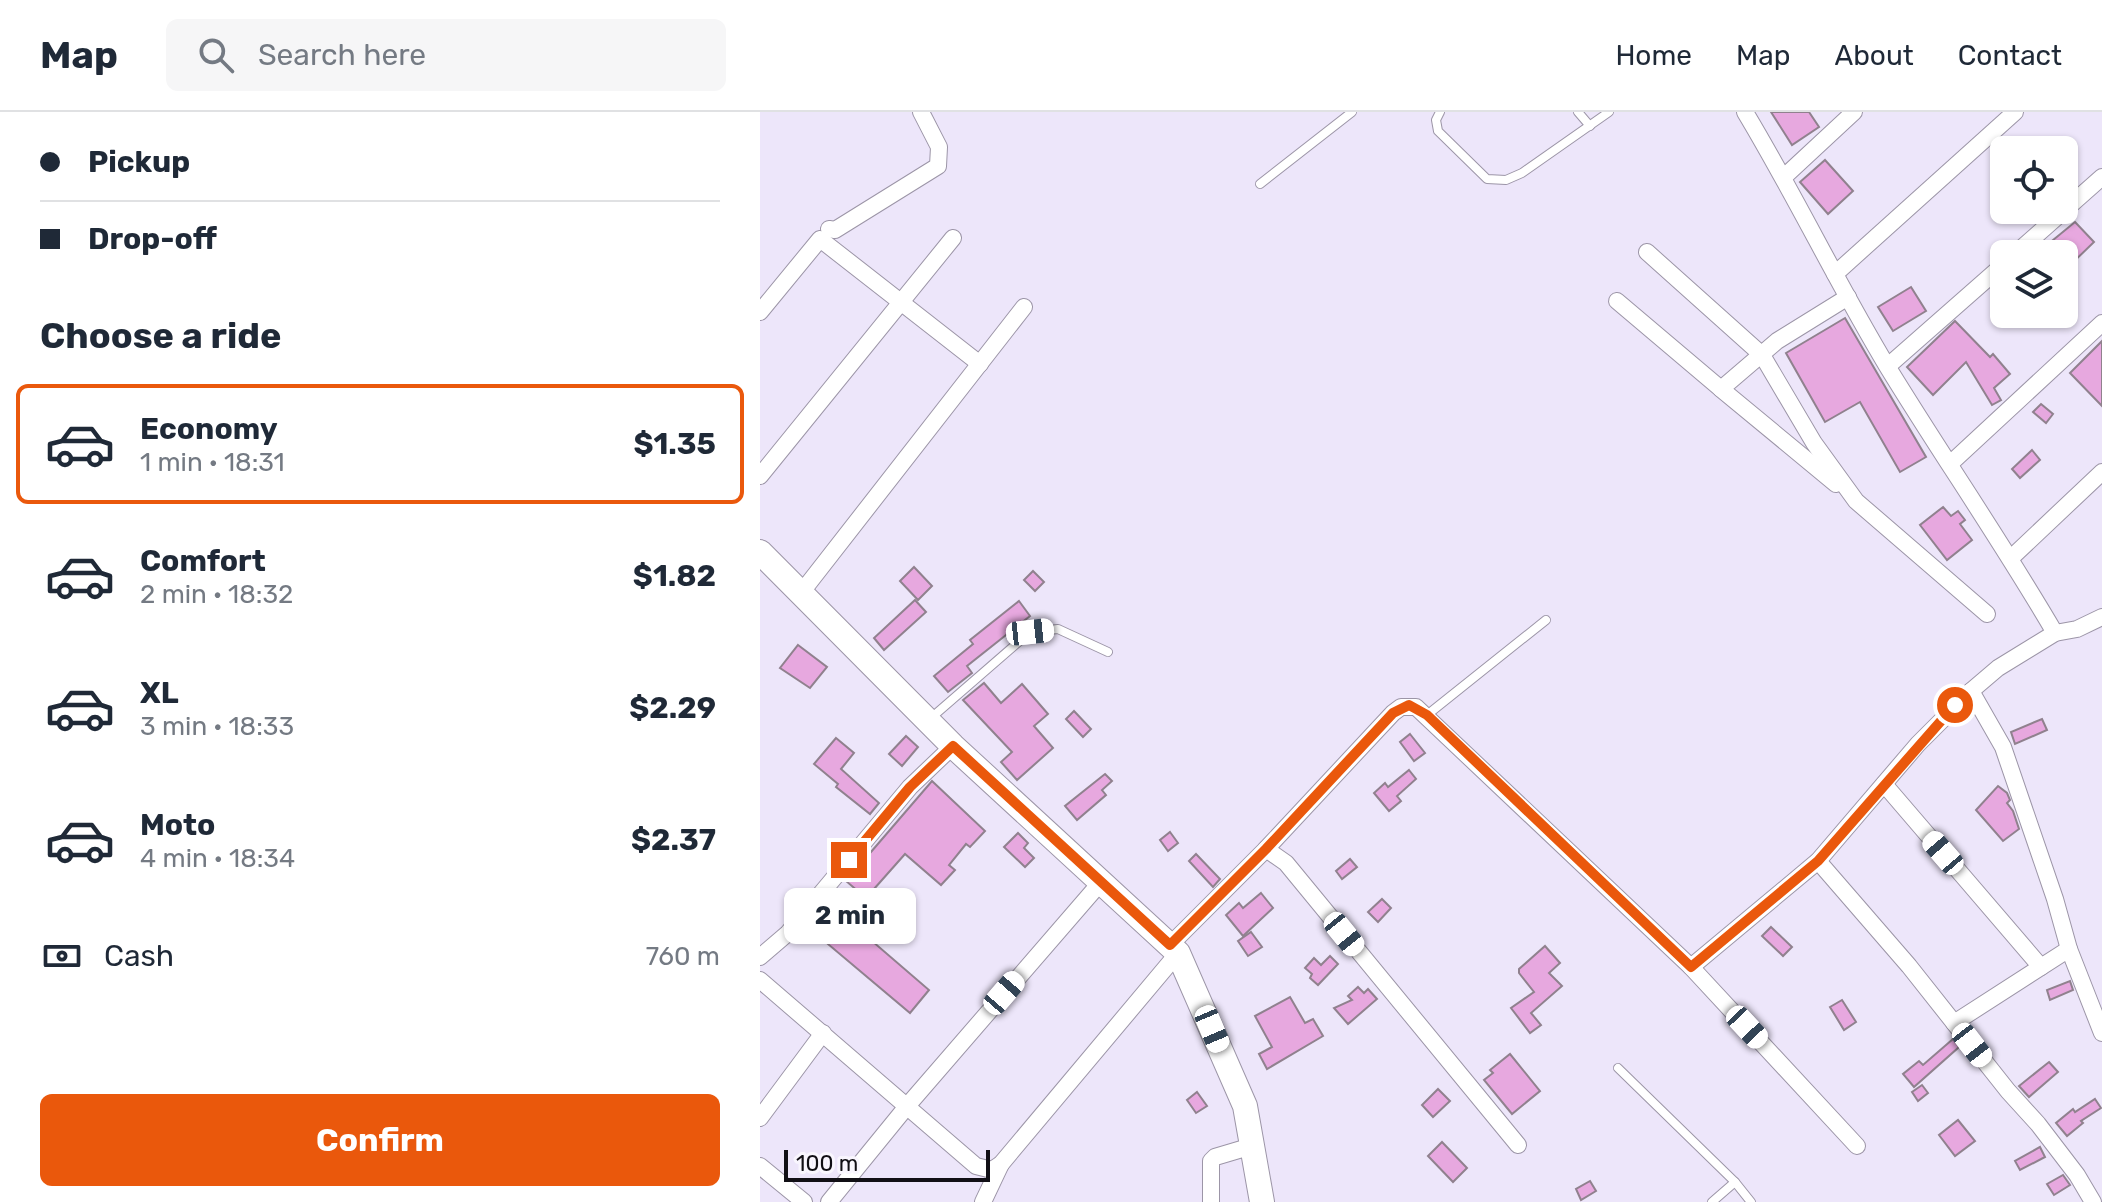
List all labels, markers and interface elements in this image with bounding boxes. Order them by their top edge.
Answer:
search box [166,19,726,91]
text: Map [40,32,118,78]
icon: search [194,33,238,77]
text: Search here [258,37,426,73]
text: Home [1615,39,1692,72]
text: Map [1736,39,1790,72]
text: About [1834,39,1914,72]
text: Contact [1958,39,2062,72]
map controls [1990,136,2078,328]
button: locate [1990,136,2078,224]
text: Pickup [88,144,190,180]
text: Drop-off [88,221,217,257]
button: layers [1990,240,2078,328]
text: Choose a ride [40,314,281,357]
icon: car [44,408,116,480]
text: Economy [140,411,278,447]
text: $1.35 [633,426,716,462]
text: 1 min · 18:31 [140,447,285,478]
icon: car [44,540,116,612]
text: Comfort [140,543,266,579]
text: $1.82 [633,558,716,594]
text: 2 min · 18:32 [140,579,293,610]
car [1005,618,1055,646]
icon: car [44,672,116,744]
text: XL [140,675,179,711]
route start [1937,687,1973,723]
text: $2.29 [629,690,716,726]
text: 3 min · 18:33 [140,711,294,742]
icon: car [44,804,116,876]
text: Moto [140,807,215,843]
text: $2.37 [631,822,716,858]
car [1918,827,1968,879]
route end [831,842,867,878]
text: 4 min · 18:34 [140,843,295,874]
callout: 2 min [783,888,915,944]
text: 2 min [815,900,885,931]
car [1320,908,1368,960]
icon: cash [40,934,84,978]
text: Cash [104,938,174,974]
text: 760 m [646,941,720,972]
car [979,967,1029,1019]
car [1722,1001,1772,1053]
car [1192,1002,1232,1056]
car [1948,1019,1996,1071]
button: Confirm [40,1094,720,1186]
scale bar [784,1146,990,1182]
text: 100 m [796,1150,858,1177]

